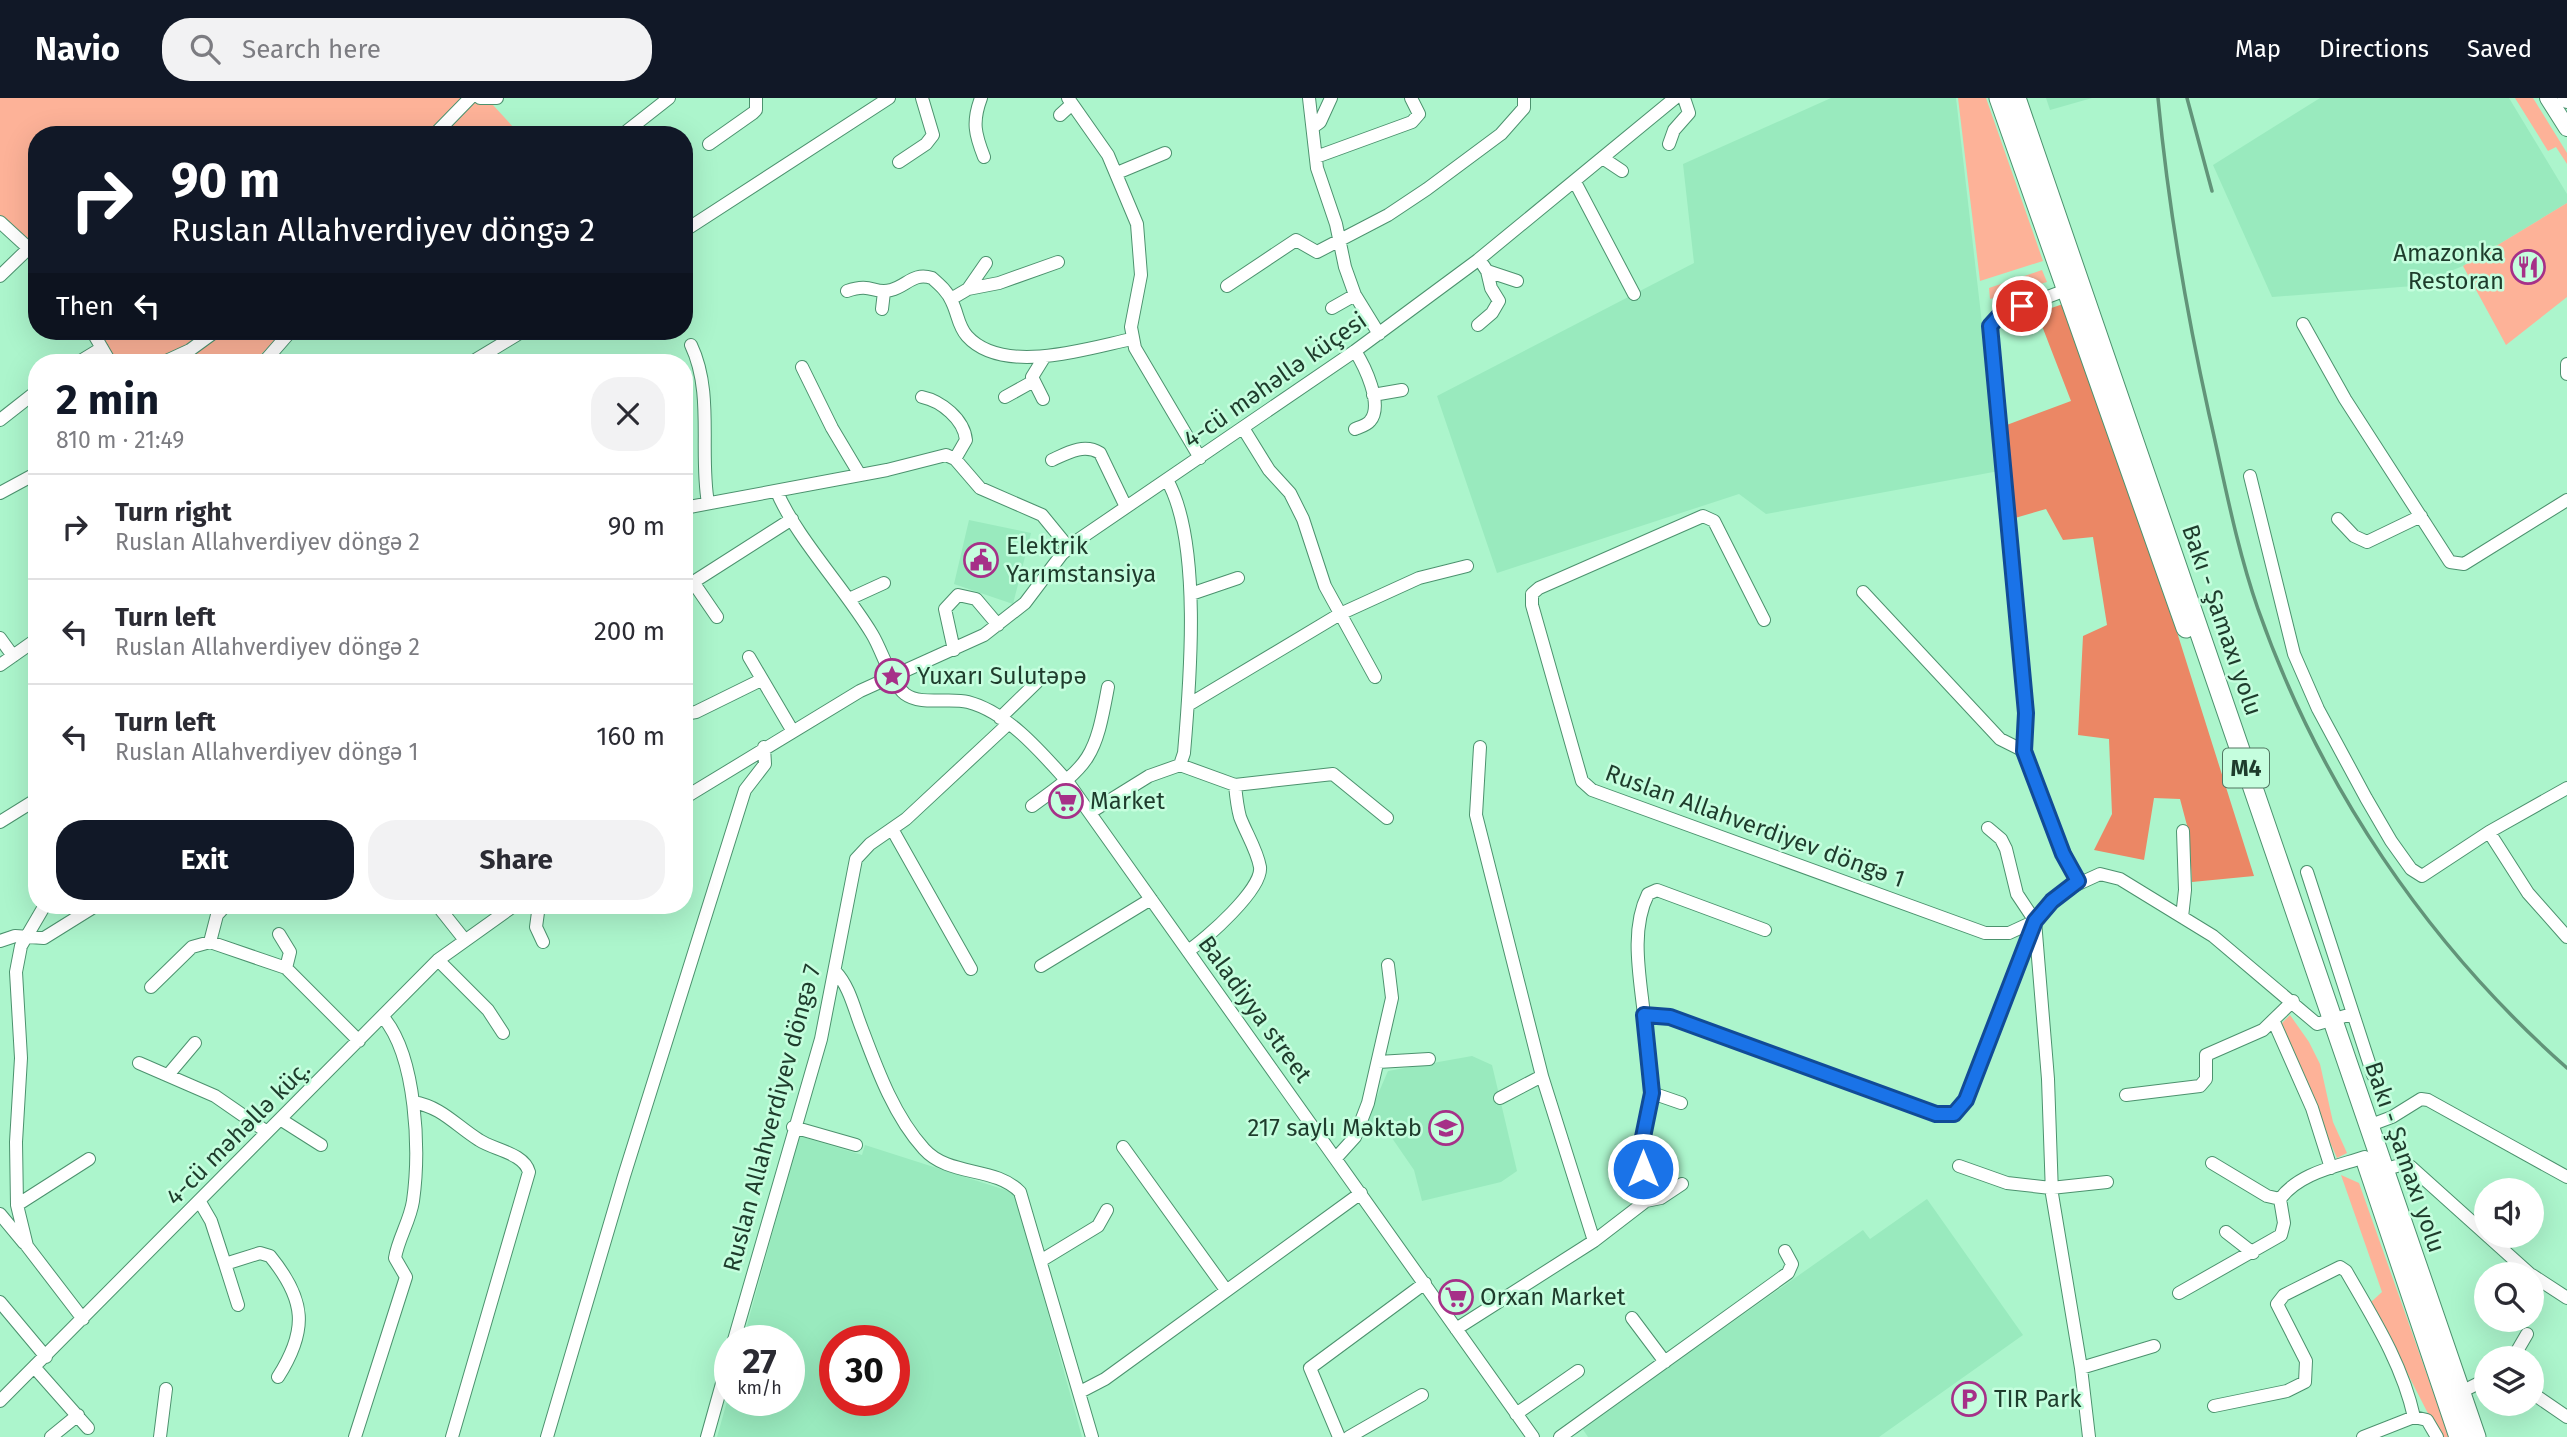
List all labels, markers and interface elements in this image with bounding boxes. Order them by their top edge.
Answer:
search box [162,18,652,81]
text: Navio [35,29,120,69]
icon: search [186,30,224,68]
text: Search here [242,34,381,65]
text: Map [2235,35,2281,63]
text: Directions [2319,35,2429,63]
text: Saved [2467,35,2532,63]
text: 90 m [171,151,280,210]
icon: right [56,154,147,245]
text: Ruslan Allahverdiyev döngə 2 [171,211,595,249]
place label: Amazonka Restoran [2393,239,2504,295]
restaurant icon: Amazonka Restoran [2509,248,2547,286]
pin [1992,276,2052,336]
icon: left [128,287,166,325]
icon: arrive [2003,287,2041,325]
text: Then [56,291,114,322]
street label: 4-cü məhəllə küçesi [1178,306,1372,454]
text: 2 min [56,375,159,425]
button: close [591,377,665,451]
text: 810 m · 21:49 [56,426,184,454]
text: Turn right [115,497,232,528]
icon: right [56,508,94,546]
text: 90 m [608,511,665,542]
street label: Bakı - Şamaxı yolu [2176,521,2268,719]
text: Ruslan Allahverdiyev döngə 2 [115,528,420,556]
place label: Elektrik Yarımstansiya [1006,532,1156,588]
public building icon: Elektrik Yarımstansiya [962,541,1000,579]
text: Turn left [115,602,216,633]
icon: left [56,613,94,651]
text: 200 m [594,616,665,647]
text: Ruslan Allahverdiyev döngə 2 [115,633,420,661]
place icon: Yuxarı Sulutəpə [873,657,911,695]
place label: Yuxarı Sulutəpə [917,662,1087,690]
text: Turn left [115,707,216,738]
icon: left [56,718,94,756]
text: 160 m [596,721,665,752]
text: Ruslan Allahverdiyev döngə 1 [115,738,418,766]
road number: M4 [2223,748,2269,788]
street label: Ruslan Allahverdiyev döngə 1 [1601,759,1909,893]
supermarket icon: Market [1047,782,1085,820]
place label: Market [1090,787,1165,815]
button: Exit [56,820,354,900]
button: Share [368,820,665,900]
street label: Baladiyya street [1192,930,1318,1088]
street label: Ruslan Allahverdiyev döngə 7 [717,961,827,1275]
street label: 4-cü məhəllə küç. [160,1055,316,1211]
street label: Bakı - Şamaxı yolu [2359,1058,2451,1256]
school or university icon: 217 saylı Məktəb [1427,1109,1465,1147]
place label: 217 saylı Məktəb [1248,1114,1422,1142]
position arrow [1606,1132,1680,1206]
map controls [2474,1178,2544,1416]
button: sound [2474,1178,2544,1248]
button: search [2474,1262,2544,1332]
supermarket icon: Orxan Market [1437,1278,1475,1316]
place label: Orxan Market [1480,1283,1626,1311]
speed limit sign: 30 [819,1325,910,1416]
text: 27 [742,1340,777,1382]
button: layers [2474,1346,2544,1416]
text: km/h [737,1377,782,1399]
parking icon: TIR Park [1950,1380,1988,1418]
place label: TIR Park [1994,1385,2082,1413]

